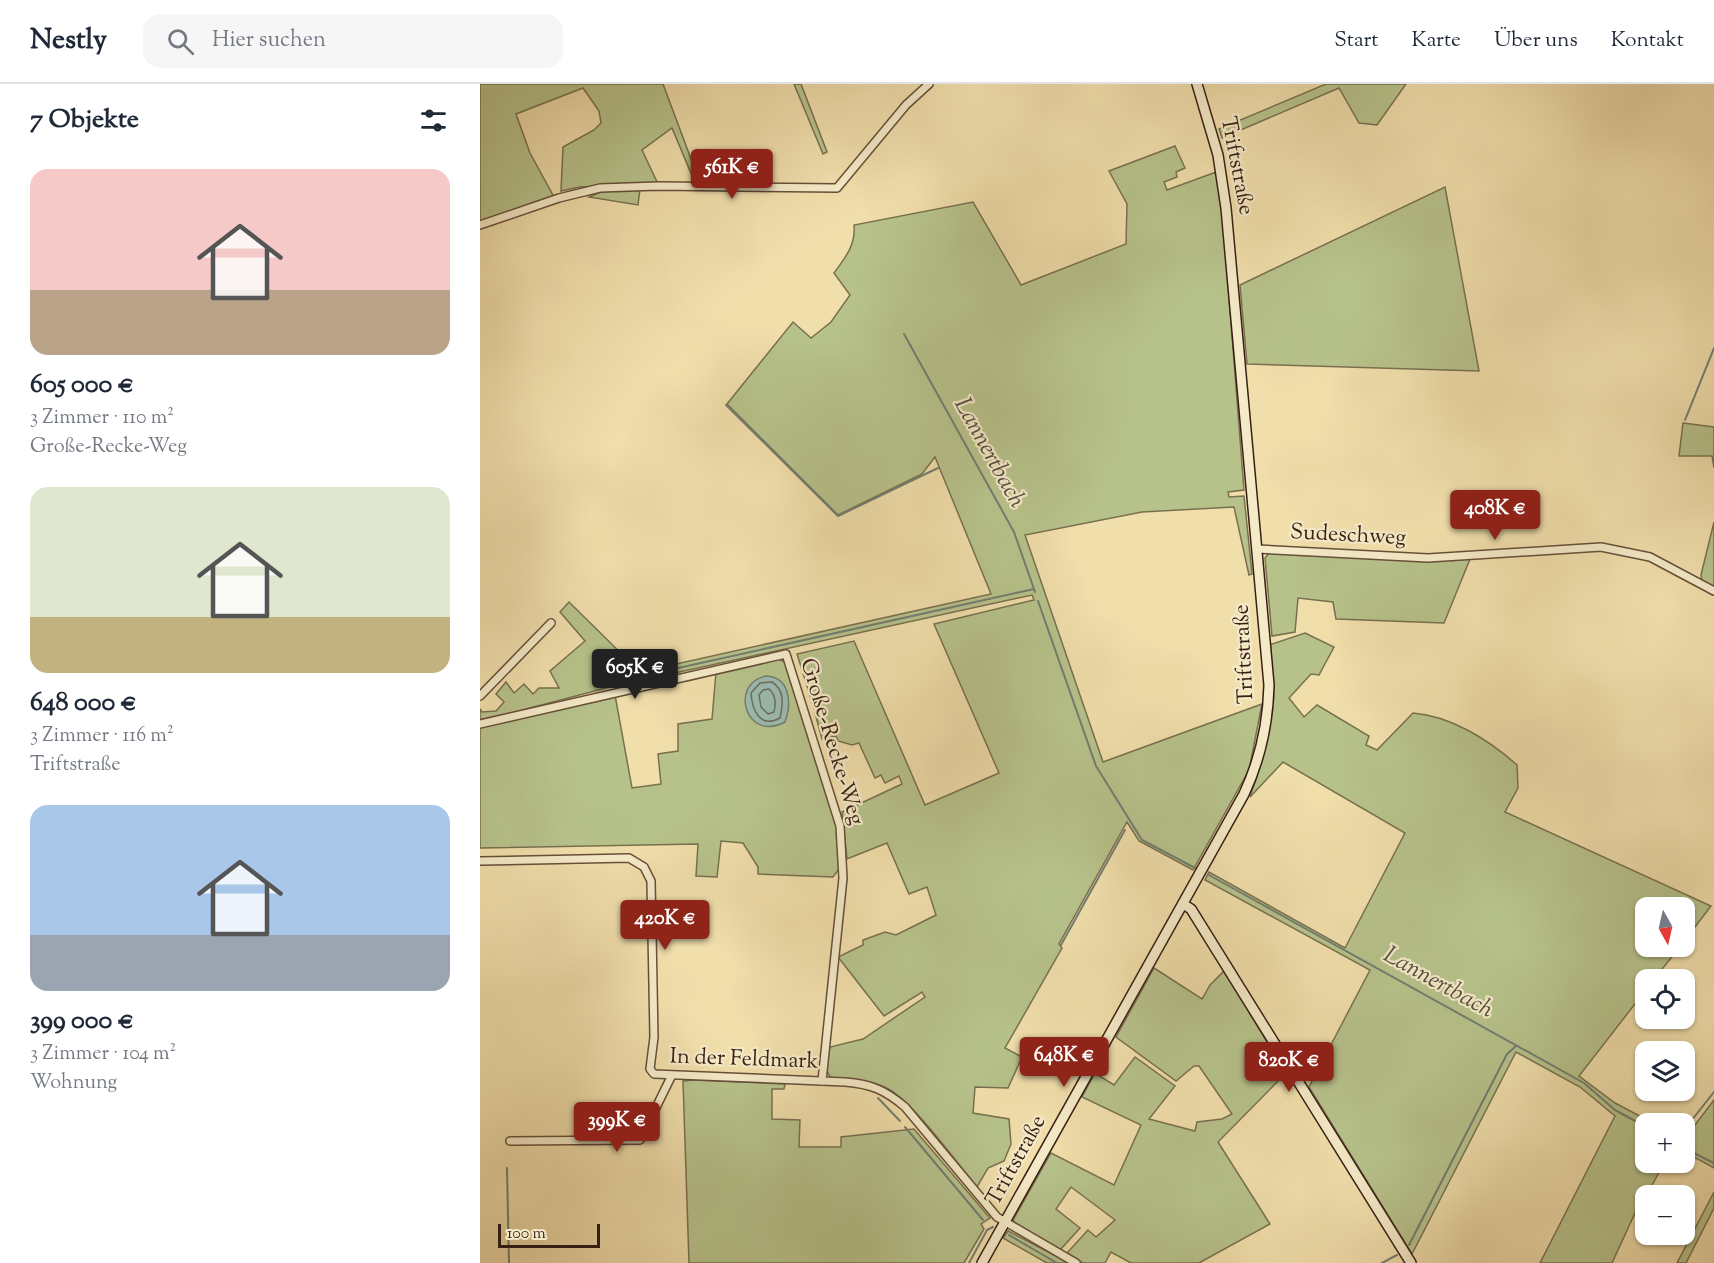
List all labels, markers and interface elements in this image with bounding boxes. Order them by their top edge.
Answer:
search box [143,14,563,68]
text: Nestly [30,21,107,61]
icon: search [164,25,197,58]
text: Hier suchen [212,25,326,57]
text: Start [1334,26,1378,56]
text: Karte [1411,26,1461,56]
text: Über uns [1494,26,1578,56]
text: Kontakt [1611,26,1684,56]
text: 7 Objekte [30,102,139,139]
icon: filters [417,104,450,137]
street label: Triftstraße [1211,114,1261,218]
pin: 561K € [683,149,781,200]
text: 561K € [705,154,759,183]
icon: home [186,208,294,316]
text: 605 000 € [30,367,134,404]
water label: Lannertbach [945,392,1033,515]
text: 3 Zimmer · 110 m² [30,404,174,433]
text: Große-Recke-Weg [30,433,187,462]
pin: 408K € [1446,490,1544,541]
text: 408K € [1464,495,1526,524]
street label: Sudeschweg [1289,517,1407,555]
icon: home [186,526,294,634]
street label: Triftstraße [1226,603,1264,705]
pin: 605K € [586,649,684,700]
text: 605K € [606,654,664,683]
street label: Große-Recke-Weg [790,655,872,830]
text: 648 000 € [30,685,137,722]
text: 3 Zimmer · 116 m² [30,722,174,751]
text: Triftstraße [30,751,121,780]
icon: home [186,844,294,952]
north arrow [1635,897,1695,957]
map controls [1635,897,1695,1245]
pin: 420K € [616,900,714,951]
text: 420K € [634,905,696,934]
water label: Lannertbach [1377,939,1500,1027]
button: locate [1635,969,1695,1029]
text: 399 000 € [30,1003,134,1040]
pin: 648K € [1015,1037,1113,1088]
text: 3 Zimmer · 104 m² [30,1040,176,1069]
street label: In der Feldmark [669,1041,819,1079]
button: layers [1635,1041,1695,1101]
text: 648K € [1034,1042,1094,1071]
pin: 820K € [1240,1042,1338,1093]
text: 820K € [1259,1047,1319,1076]
text: Wohnung [30,1069,117,1098]
pin: 399K € [568,1102,666,1153]
text: 399K € [588,1107,646,1136]
street label: Triftstraße [979,1110,1055,1212]
button: + [1635,1113,1695,1173]
button: − [1635,1185,1695,1245]
scale bar [498,1221,600,1248]
text: 100 m [507,1223,546,1246]

